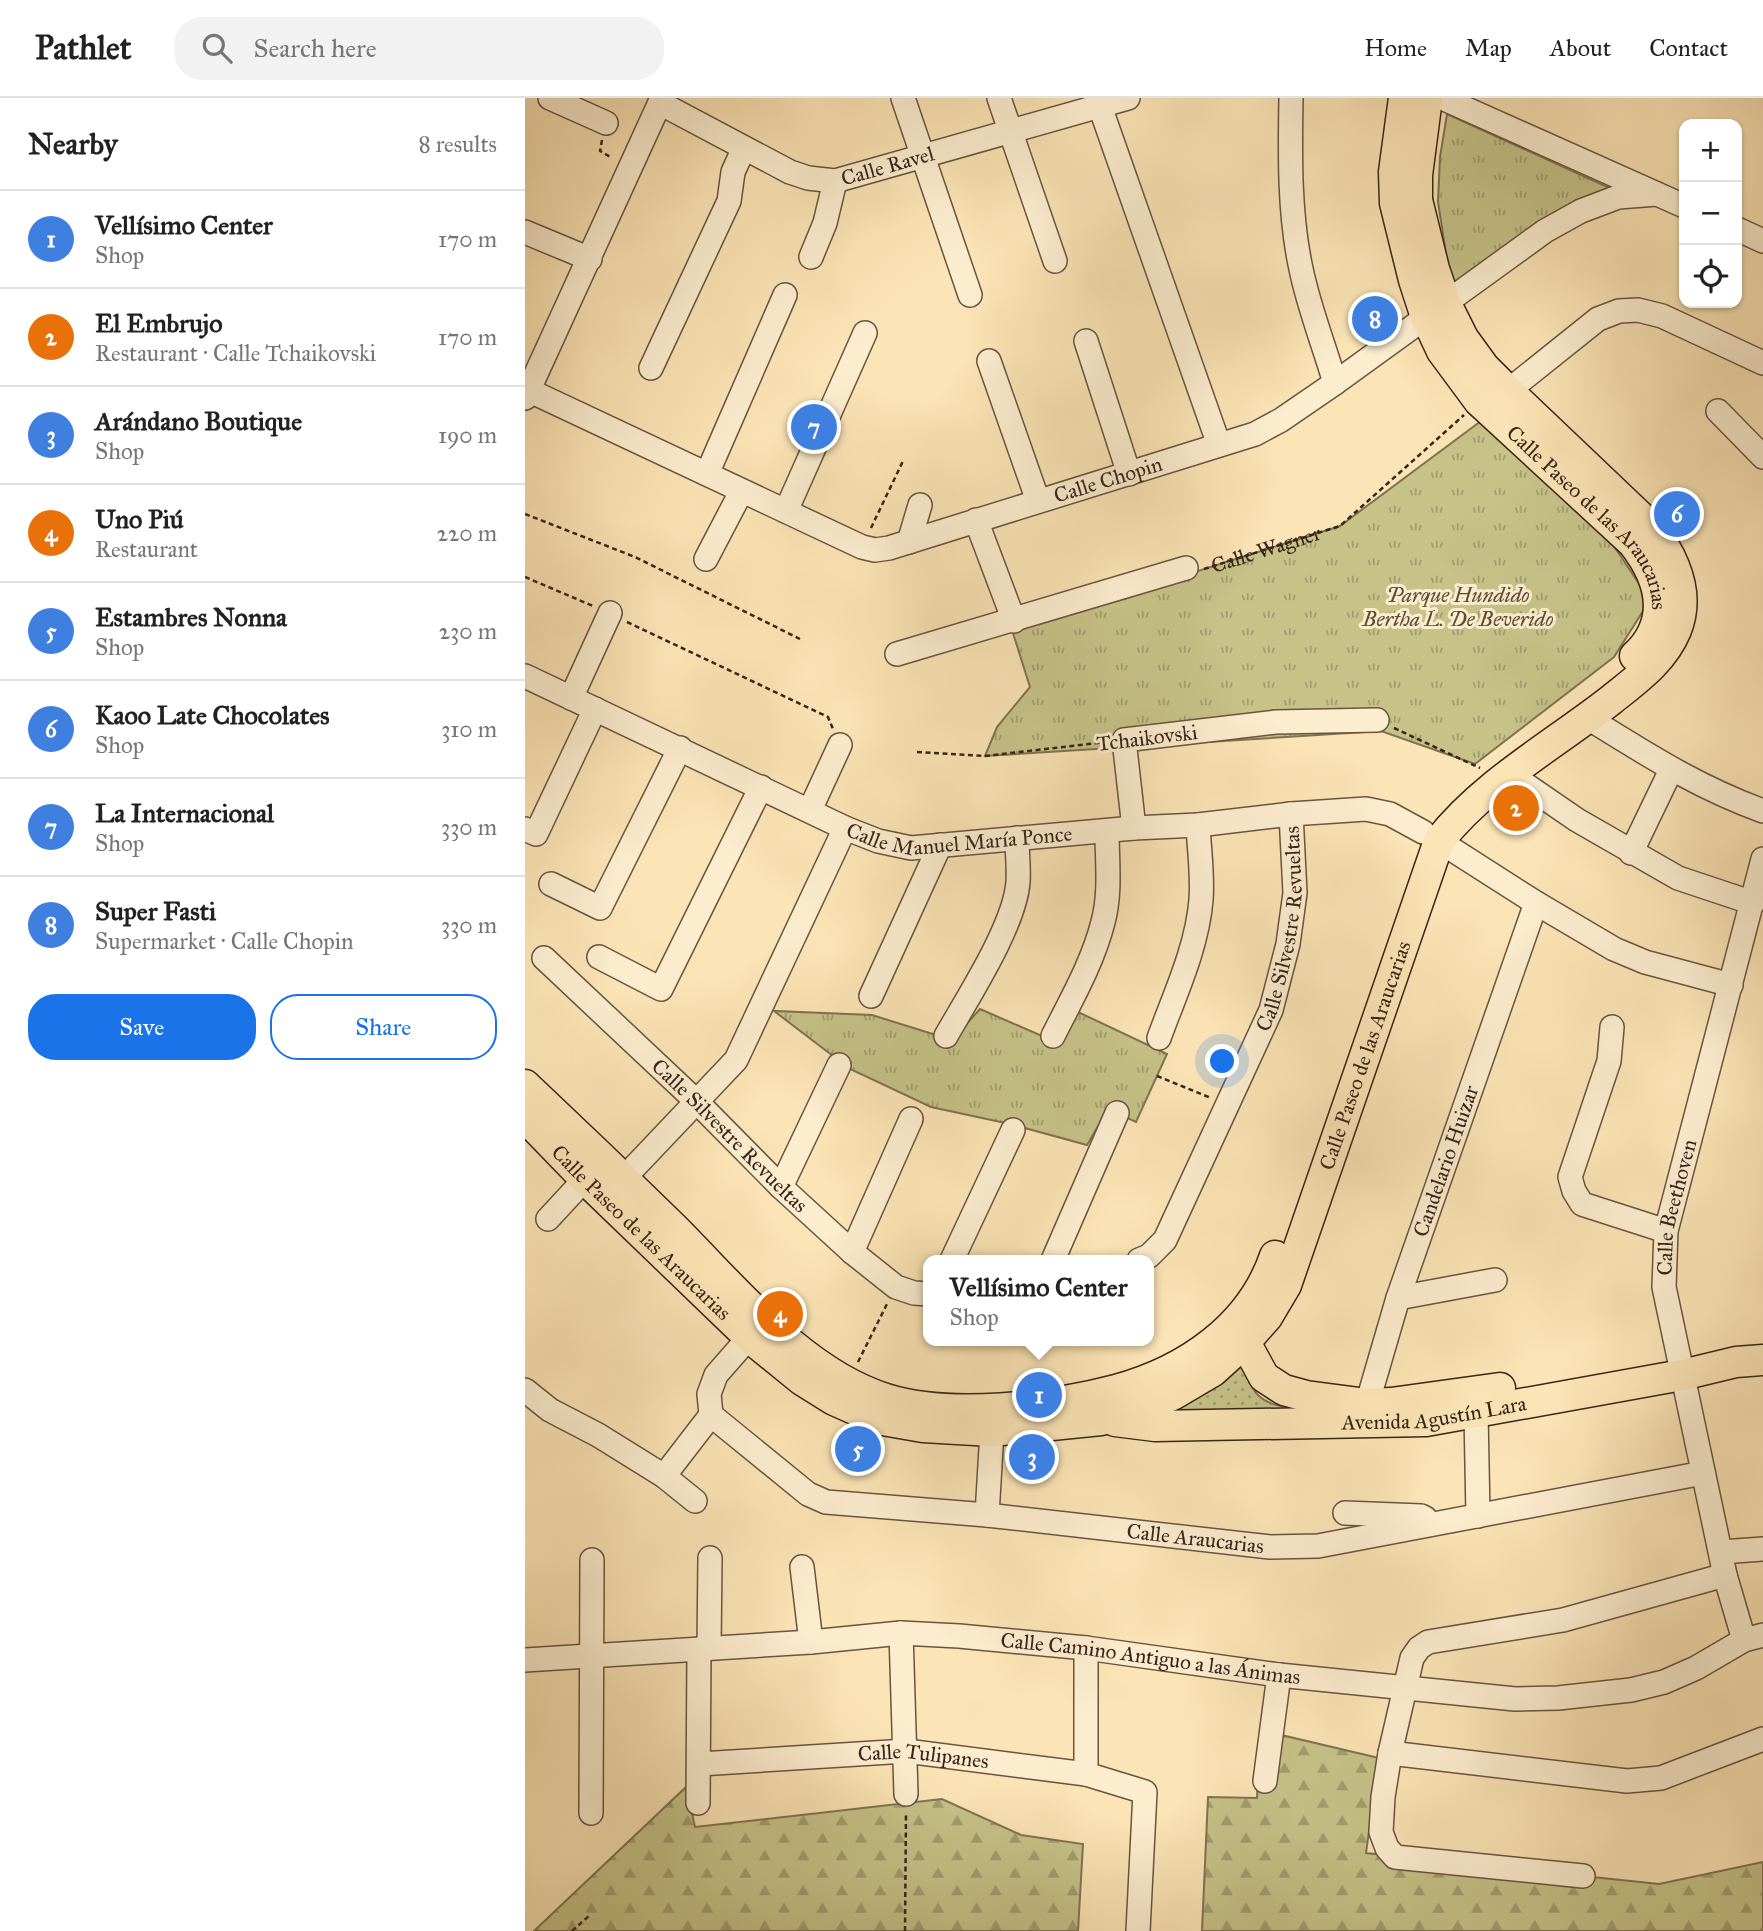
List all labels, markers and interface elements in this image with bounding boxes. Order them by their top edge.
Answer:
search box [174,17,664,80]
text: Pathlet [35,28,132,68]
icon: search [198,29,236,67]
text: Search here [254,32,377,64]
text: Home [1364,33,1427,63]
text: Map [1465,33,1512,63]
text: About [1550,33,1611,63]
text: Contact [1649,33,1728,63]
map controls [1679,119,1742,308]
button: + [1679,119,1742,182]
text: Nearby [28,126,118,162]
text: 8 results [418,130,497,158]
street label: Calle Ravel [838,140,937,192]
button: − [1679,182,1742,245]
text: Vellísimo Center [95,209,273,241]
text: 1 [46,225,56,253]
text: 170 m [438,225,497,253]
text: Shop [95,241,144,269]
button: locate [1679,245,1742,308]
pin: 8 [1352,293,1398,345]
text: El Embrujo [95,307,223,339]
text: 2 [45,323,57,351]
text: 170 m [438,323,497,351]
text: Restaurant · Calle Tchaikovski [95,339,376,367]
pin: 7 [791,401,837,453]
text: Arándano Boutique [95,405,302,437]
street label: Calle Paseo de las Araucarias [1501,420,1672,610]
text: 3 [46,421,56,449]
text: 190 m [438,421,497,449]
text: Shop [95,437,144,465]
street label: Calle Chopin [1051,451,1165,509]
pin: 6 [1654,488,1700,540]
text: Uno Piú [95,503,184,535]
text: 4 [45,519,57,547]
text: 220 m [437,519,497,547]
street label: Calle Wagner [1208,520,1324,579]
text: Restaurant [95,535,198,563]
park label: Parque Hundido Bertha L. De Beverido [1361,582,1554,632]
text: Estambres Nonna [95,601,287,633]
text: 5 [46,617,56,645]
text: 230 m [439,617,497,645]
text: Shop [95,633,144,661]
text: Kaoo Late Chocolates [95,699,330,731]
text: 6 [45,715,57,743]
text: 310 m [441,715,497,743]
street label: Tchaikovski [1095,719,1199,757]
text: Shop [95,731,144,759]
pin: 2 [1493,782,1539,834]
text: La Internacional [95,797,274,829]
text: 7 [45,813,57,841]
text: 330 m [441,813,497,841]
street label: Calle Manuel María Ponce [842,817,1074,861]
street label: Calle Silvestre Revueltas [1250,825,1308,1035]
text: Shop [95,829,144,857]
text: Super Fasti [95,895,216,927]
text: 8 [45,911,57,939]
text: 330 m [441,911,497,939]
text: Supermarket · Calle Chopin [95,927,354,955]
street label: Calle Paseo de las Araucarias [1314,937,1417,1173]
button: Save [28,994,256,1060]
button: Share [270,994,497,1060]
your location [1205,1044,1239,1078]
street label: Calle Silvestre Revueltas [646,1053,813,1218]
street label: Candelario Huizar [1407,1082,1484,1240]
street label: Calle Beethoven [1651,1137,1702,1276]
street label: Calle Paseo de las Araucarias [546,1139,737,1326]
popup [923,1255,1154,1346]
text: Vellísimo Center [950,1271,1127,1303]
pin: 4 [757,1288,803,1340]
text: Shop [950,1303,999,1331]
pin: 1 [1016,1369,1062,1421]
street label: Avenida Agustín Lara [1340,1390,1529,1436]
pin: 5 [835,1423,881,1475]
pin: 3 [1009,1431,1055,1483]
street label: Calle Araucarias [1125,1518,1265,1559]
street label: Calle Camino Antiguo a las Ánimas [1000,1627,1302,1690]
street label: Calle Tulipanes [857,1738,990,1774]

